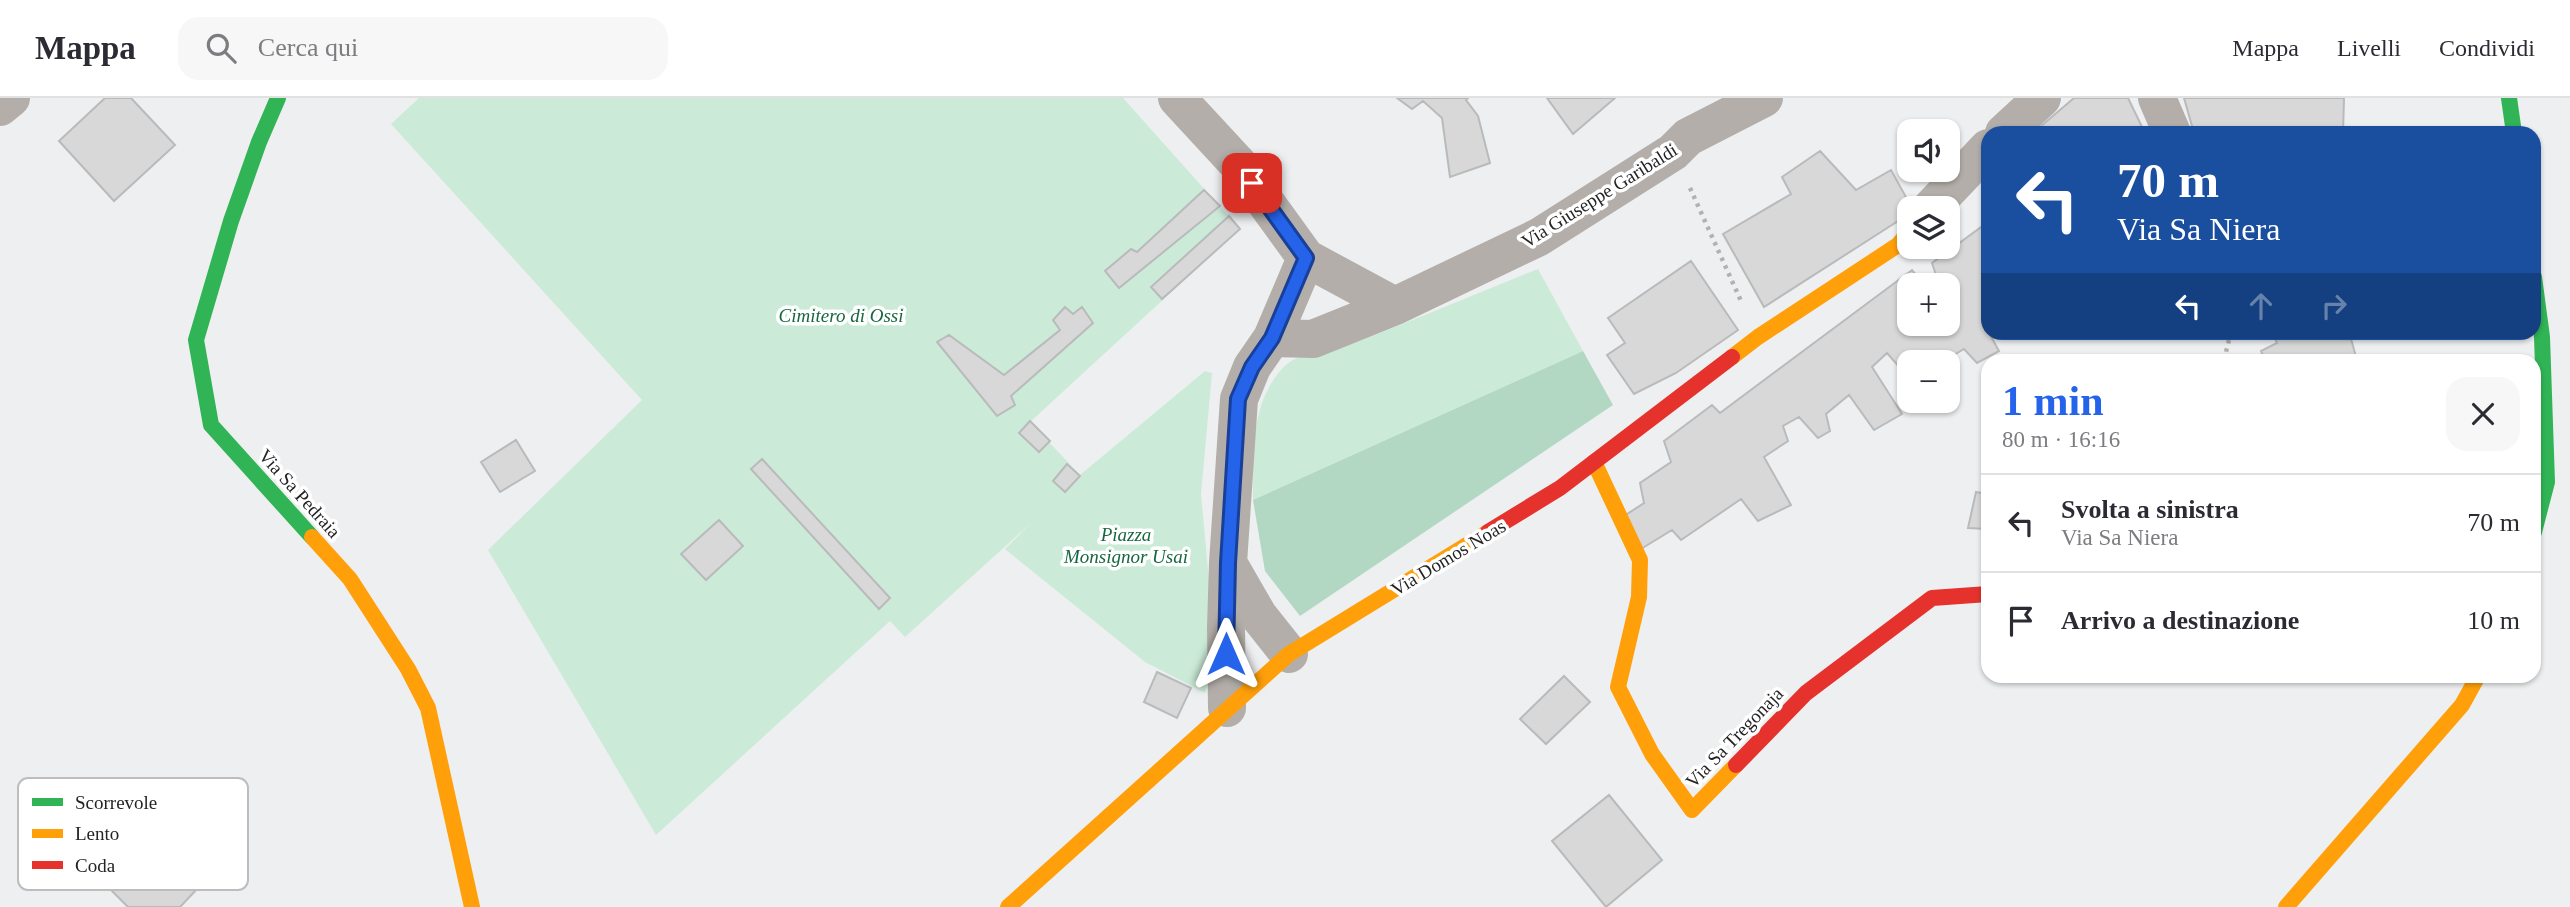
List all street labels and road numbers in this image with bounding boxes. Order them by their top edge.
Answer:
street label: Via Giuseppe Garibaldi [1518,139,1681,252]
street label: Via Sa Pedraia [254,445,345,542]
street label: Via Domos Noas [1387,515,1509,600]
street label: Via Sa Tregonaja [1681,683,1788,792]

